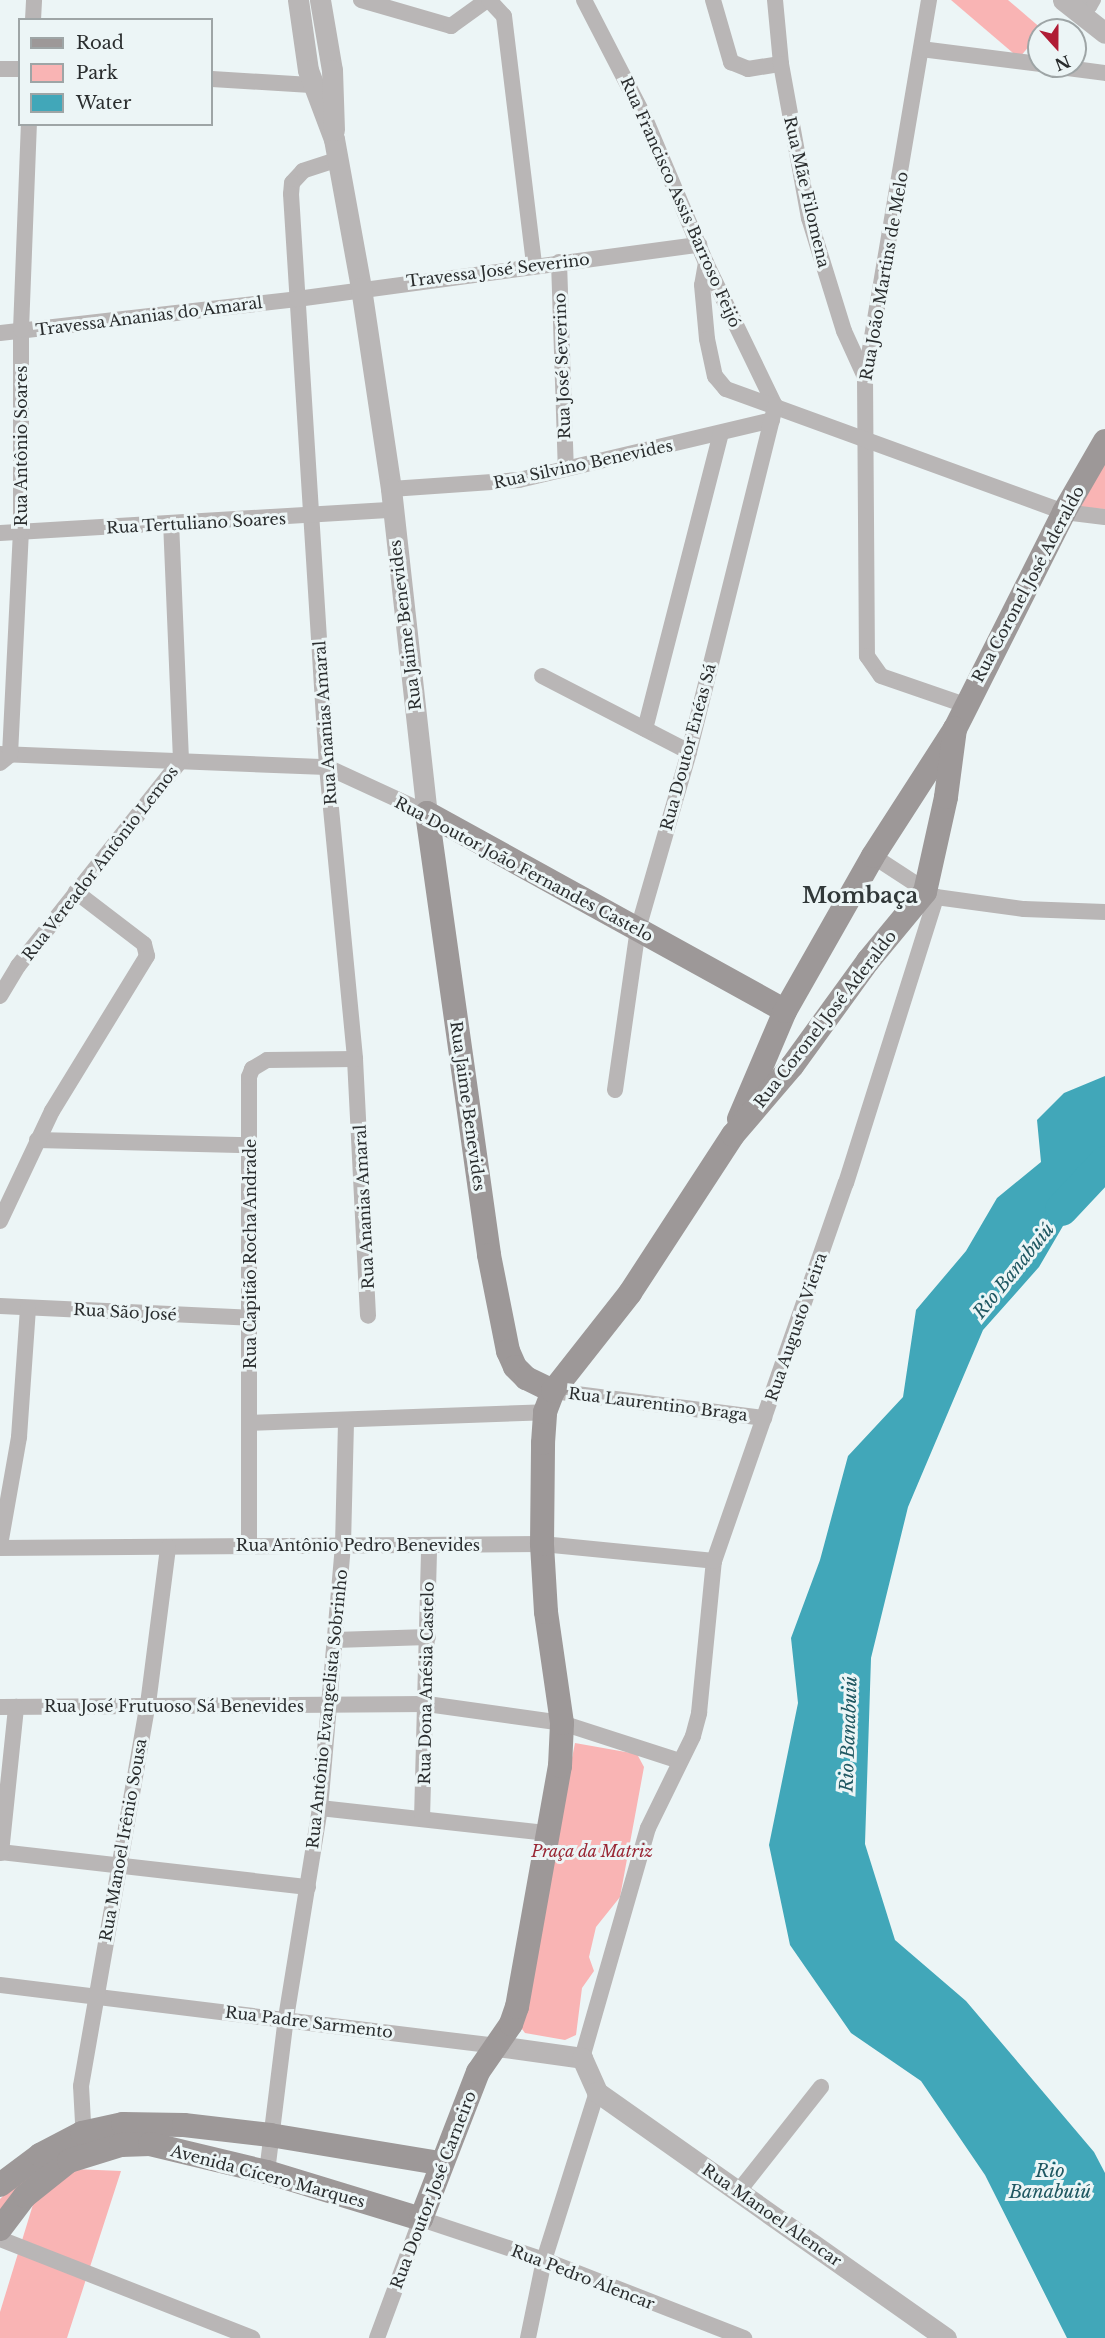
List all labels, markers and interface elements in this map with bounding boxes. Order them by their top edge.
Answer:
legend [18,18,213,126]
north arrow [1027,18,1087,78]
text: Road [76,32,124,54]
text: N [1052,51,1073,75]
text: Park [76,62,118,84]
street label: Rua Francisco Assis Barroso Feijó [617,73,745,331]
text: Water [76,92,131,114]
street label: Rua Mãe Filomena [780,114,834,270]
street label: Rua João Martins de Melo [856,170,912,382]
street label: Travessa José Severino [405,249,591,291]
street label: Travessa Ananias do Amaral [34,292,264,340]
street label: Rua José Severino [550,292,574,440]
street label: Rua Antônio Soares [11,365,31,527]
street label: Rua Silvino Benevides [492,436,674,492]
street label: Rua Coronel José Aderaldo [968,482,1088,686]
street label: Rua Tertuliano Soares [105,509,287,537]
street label: Rua Jaime Benevides [385,539,425,711]
street label: Rua Ananias Amaral [310,639,340,807]
street label: Rua Doutor Enéas Sá [656,661,720,833]
street label: Rua Vereador Antônio Lemos [18,761,182,965]
street label: Rua Doutor João Fernandes Castelo [391,792,657,946]
district label: Mombaça [802,883,918,909]
street label: Rua Coronel José Aderaldo [750,926,900,1112]
street label: Rua Jaime Benevides [447,1020,489,1192]
street label: Rua Ananias Amaral [350,1123,378,1291]
street label: Rua Capitão Rocha Andrade [240,1138,260,1370]
water label: Rio Banabuiú [969,1219,1059,1323]
street label: Rua Augusto Vieira [761,1250,831,1404]
street label: Rua São José [73,1300,177,1324]
street label: Rua Laurentino Braga [567,1383,749,1425]
street label: Rua Antônio Pedro Benevides [235,1535,481,1555]
street label: Rua Antônio Evangelista Sobrinho [303,1568,351,1850]
street label: Rua Dona Anésia Castelo [415,1581,437,1785]
water label: Rio Banabuiú [836,1676,862,1792]
street label: Rua José Frutuoso Sá Benevides [44,1696,304,1716]
street label: Rua Manoel Irênio Sousa [96,1737,150,1943]
park label: Praça da Matriz [531,1841,653,1861]
street label: Rua Padre Sarmento [224,2002,394,2042]
street label: Rua Doutor José Carneiro [386,2088,480,2292]
street label: Avenida Cícero Marques [169,2141,367,2211]
street label: Rua Manoel Alencar [698,2159,846,2271]
water label: Rio Banabuiú [1009,2161,1091,2204]
street label: Rua Pedro Alencar [508,2241,658,2313]

